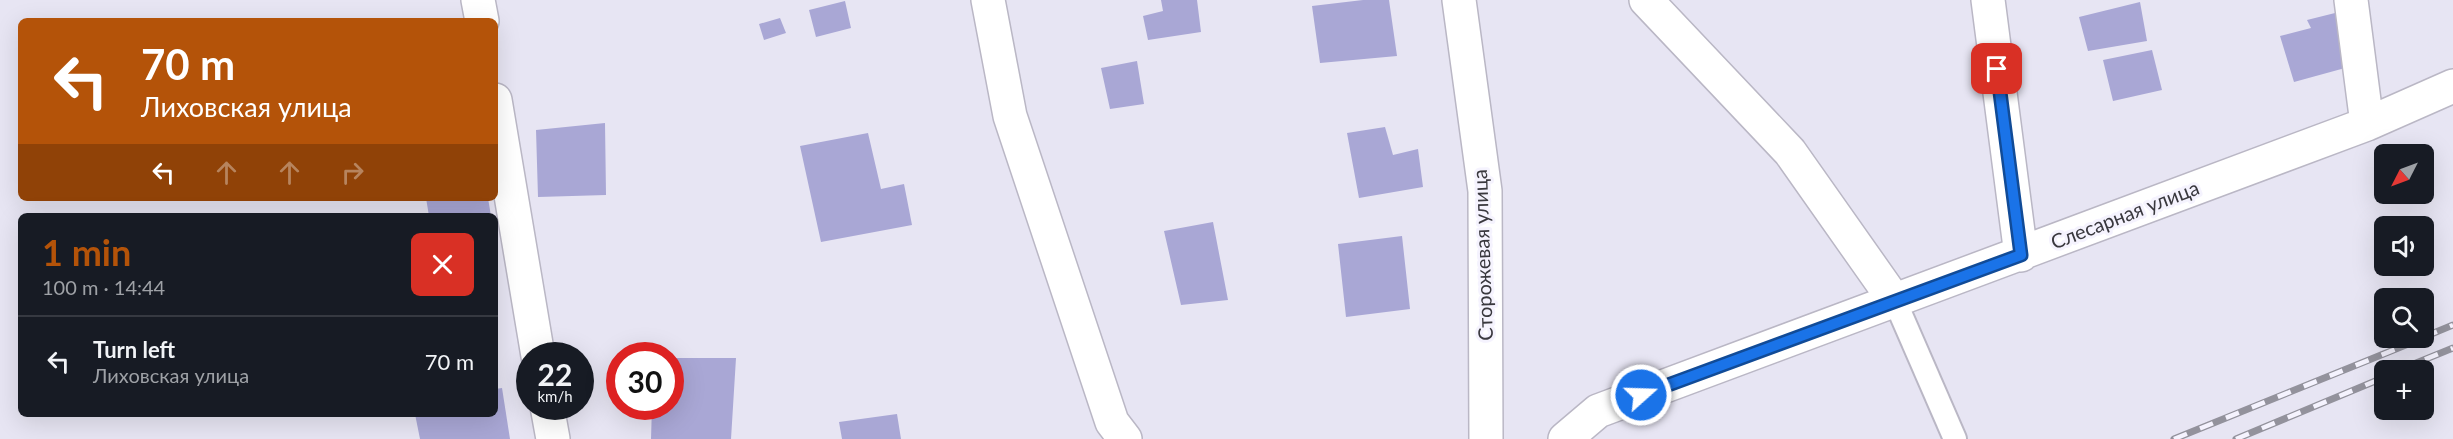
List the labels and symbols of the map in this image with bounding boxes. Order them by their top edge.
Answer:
pin [1971,43,2022,94]
north arrow [2374,144,2434,204]
street label: Сторожевая улица [1467,169,1497,341]
street label: Слесарная улица [2047,175,2202,253]
speed limit sign: 30 [606,342,684,420]
position arrow [1609,363,1673,427]

